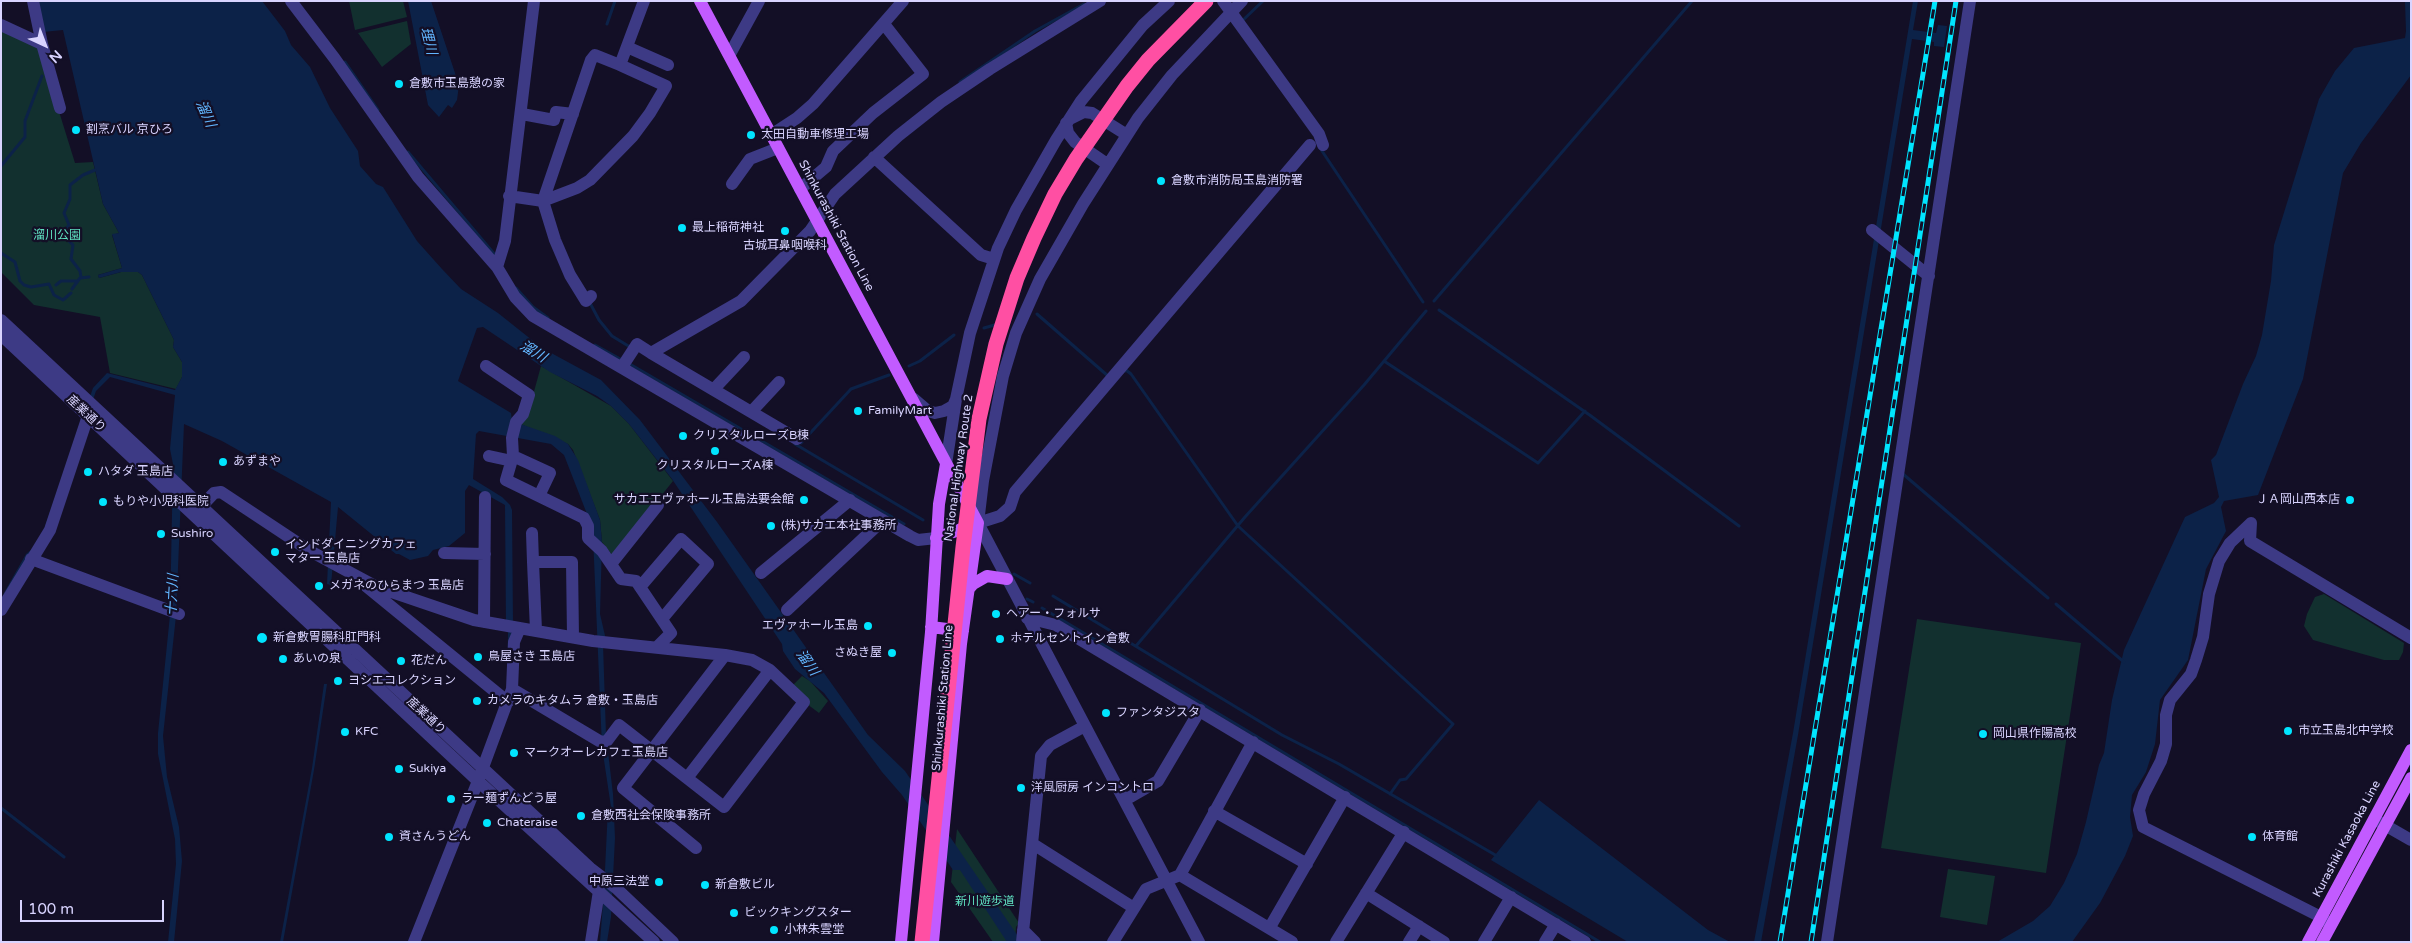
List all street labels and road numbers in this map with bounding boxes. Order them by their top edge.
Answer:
street label: Shinkurashiki Station Line [795,158,877,294]
street label: 産業通り [64,392,108,436]
street label: National Highway Route 2 [942,393,976,543]
street label: Shinkurashiki Station Line [929,624,957,772]
street label: 産業通り [404,694,448,738]
street label: Kurashiki Kasaoka Line [2310,778,2384,900]

